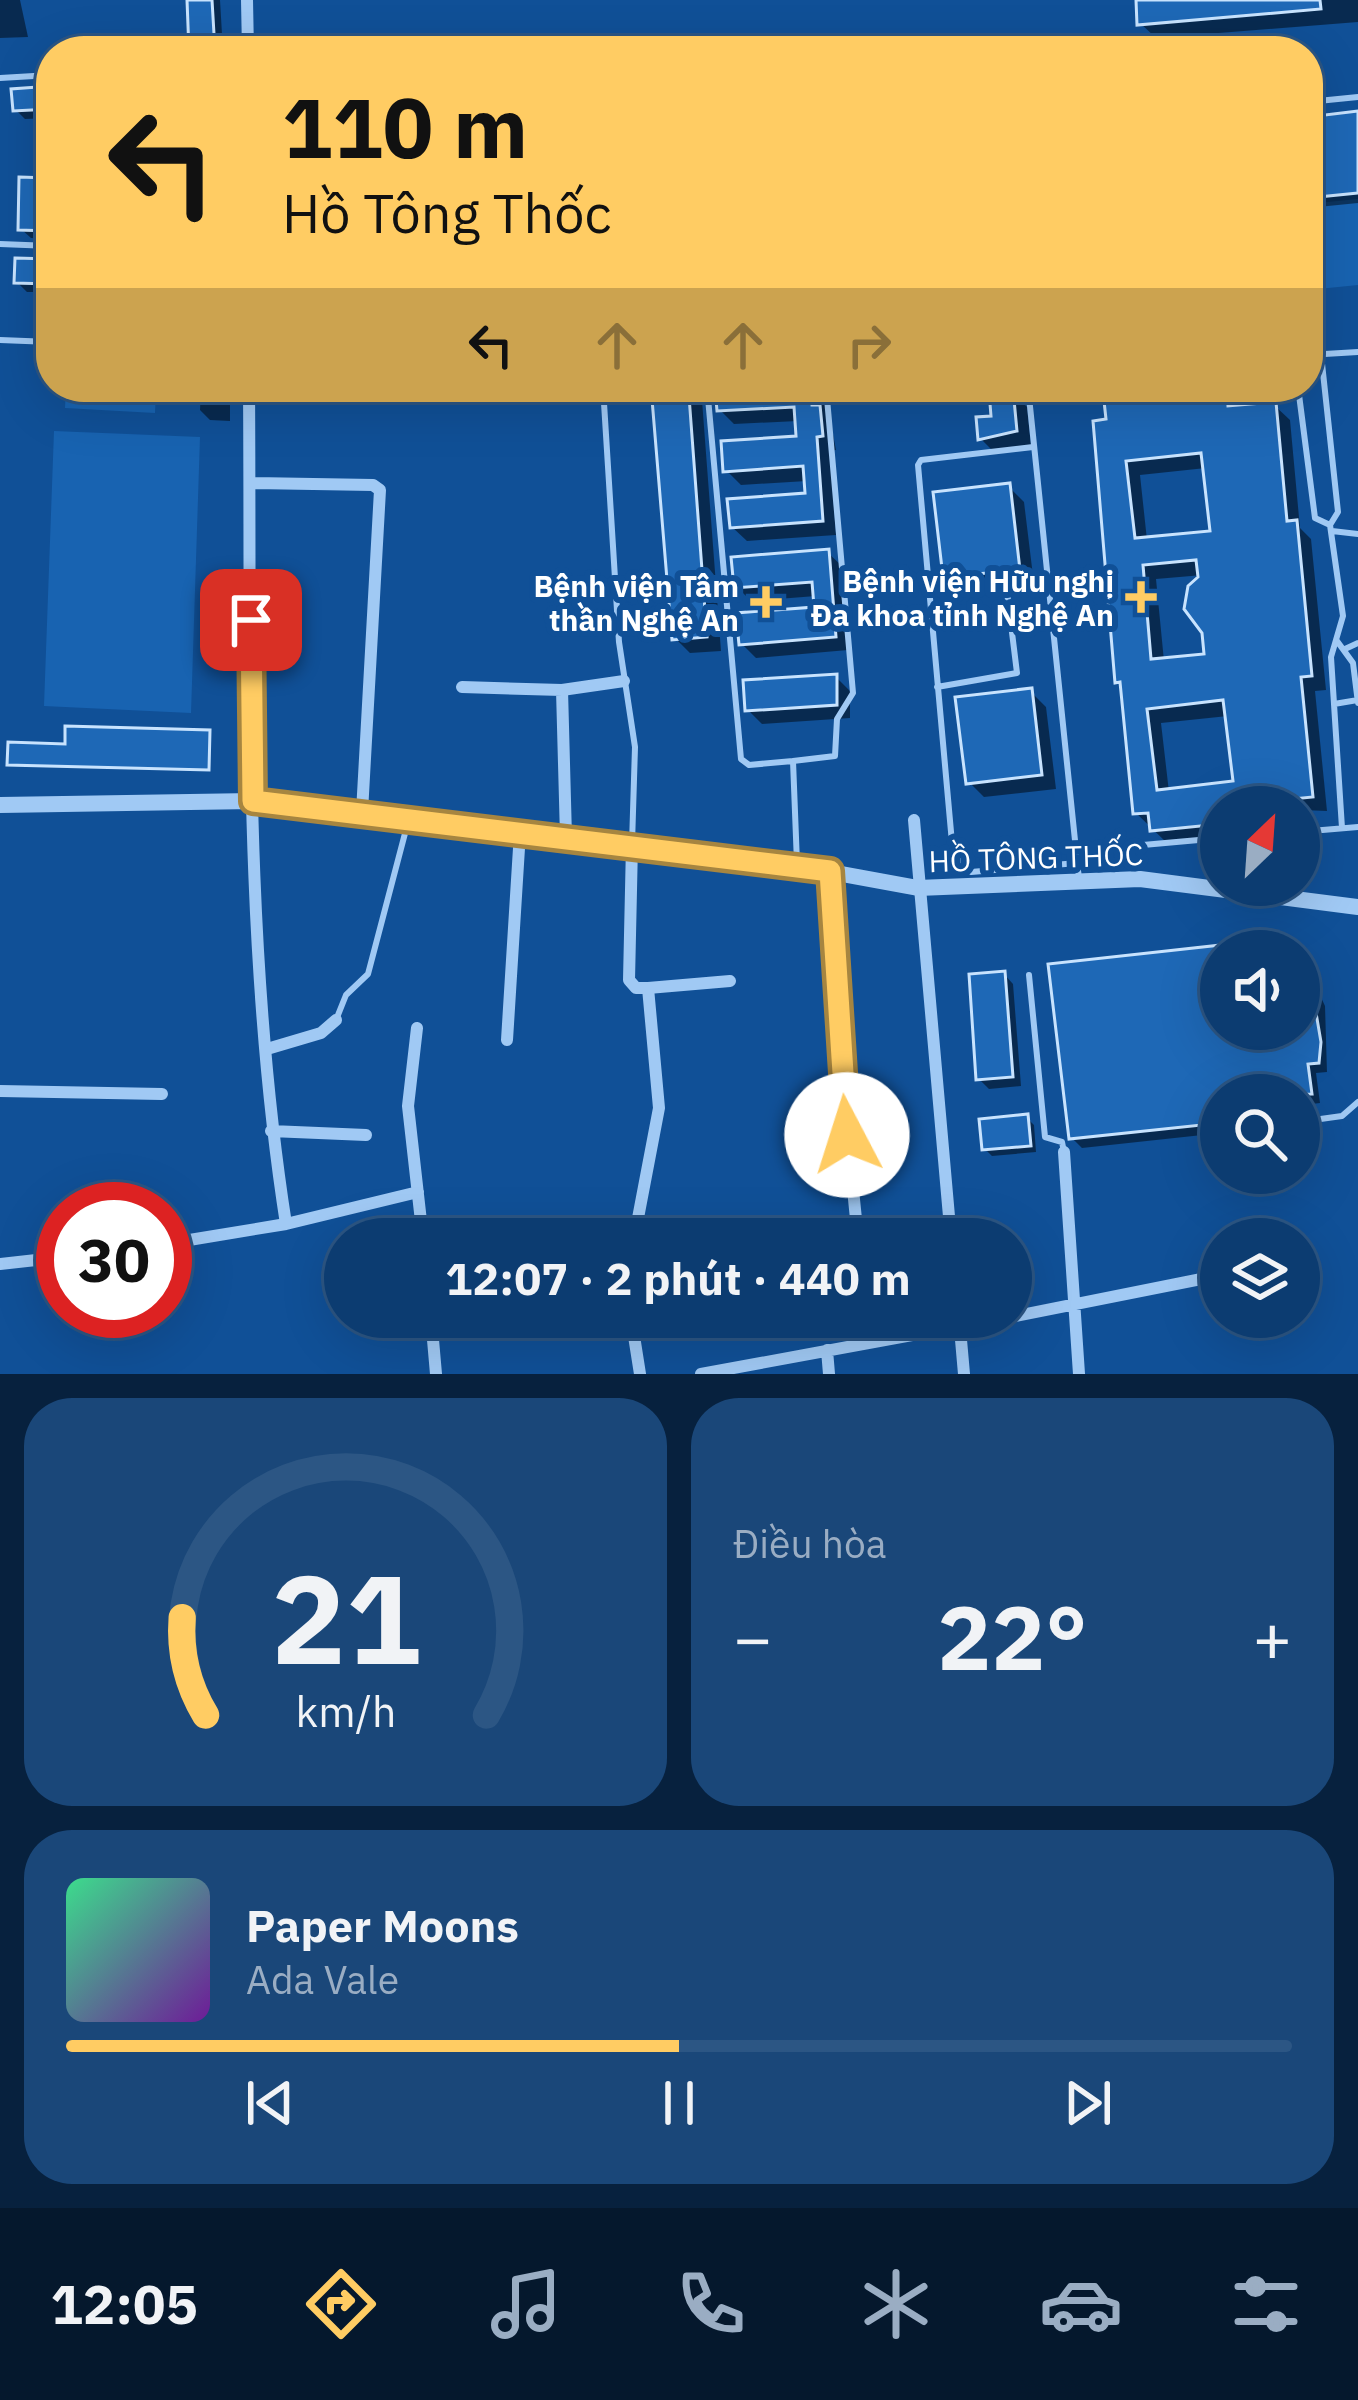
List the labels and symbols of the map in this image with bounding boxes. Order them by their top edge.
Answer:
place label: Bệnh viện Hữu nghị Đa khoa tỉnh Nghệ An [811,561,1114,634]
place label: Bệnh viện Tâm thần Nghệ An [533,566,739,639]
pin [200,569,302,671]
marker: Bệnh viện Hữu nghị Đa khoa tỉnh Nghệ An [1125,581,1157,613]
marker: Bệnh viện Tâm thần Nghệ An [750,586,782,618]
north arrow [1200,786,1320,906]
street label: HỒ TÔNG THỐC [928,832,1144,880]
position arrow [784,1072,910,1198]
speed limit sign: 30 [36,1182,192,1338]

